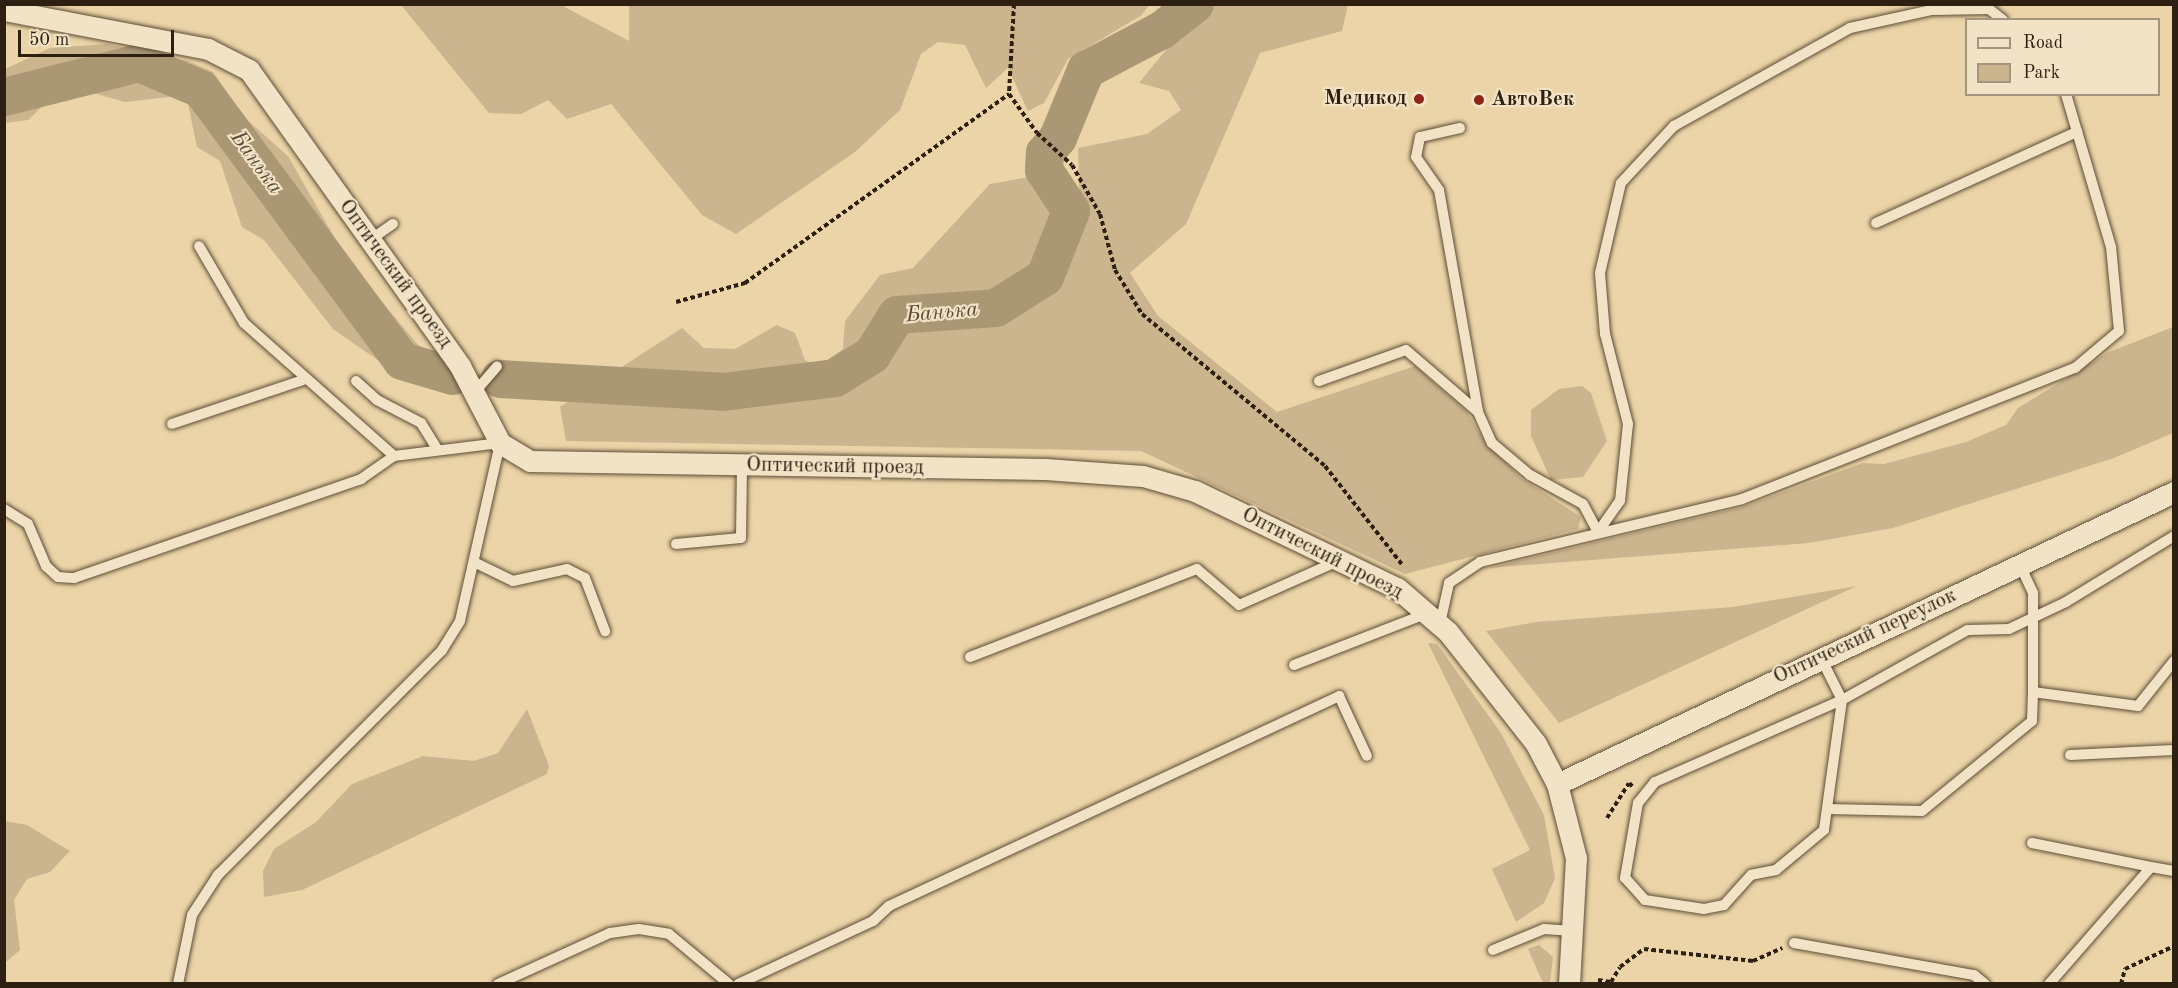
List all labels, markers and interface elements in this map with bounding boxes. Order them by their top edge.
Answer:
scale bar [21,18,177,56]
legend [1965,18,2160,96]
text: 50 m [29,31,69,49]
text: Road [2023,34,2063,52]
text: Park [2023,64,2060,82]
place label: Медикод [1324,86,1407,112]
place label: АвтоВек [1491,87,1574,113]
marker: Медикод [1412,92,1426,106]
marker: АвтоВек [1472,93,1486,107]
water label: Банька [224,126,288,200]
street label: Оптический проезд [333,195,457,353]
water label: Банька [905,297,979,329]
street label: Оптический проезд [746,453,924,481]
street label: Оптический проезд [1237,502,1407,606]
street label: Оптический переулок [1770,584,1960,690]

